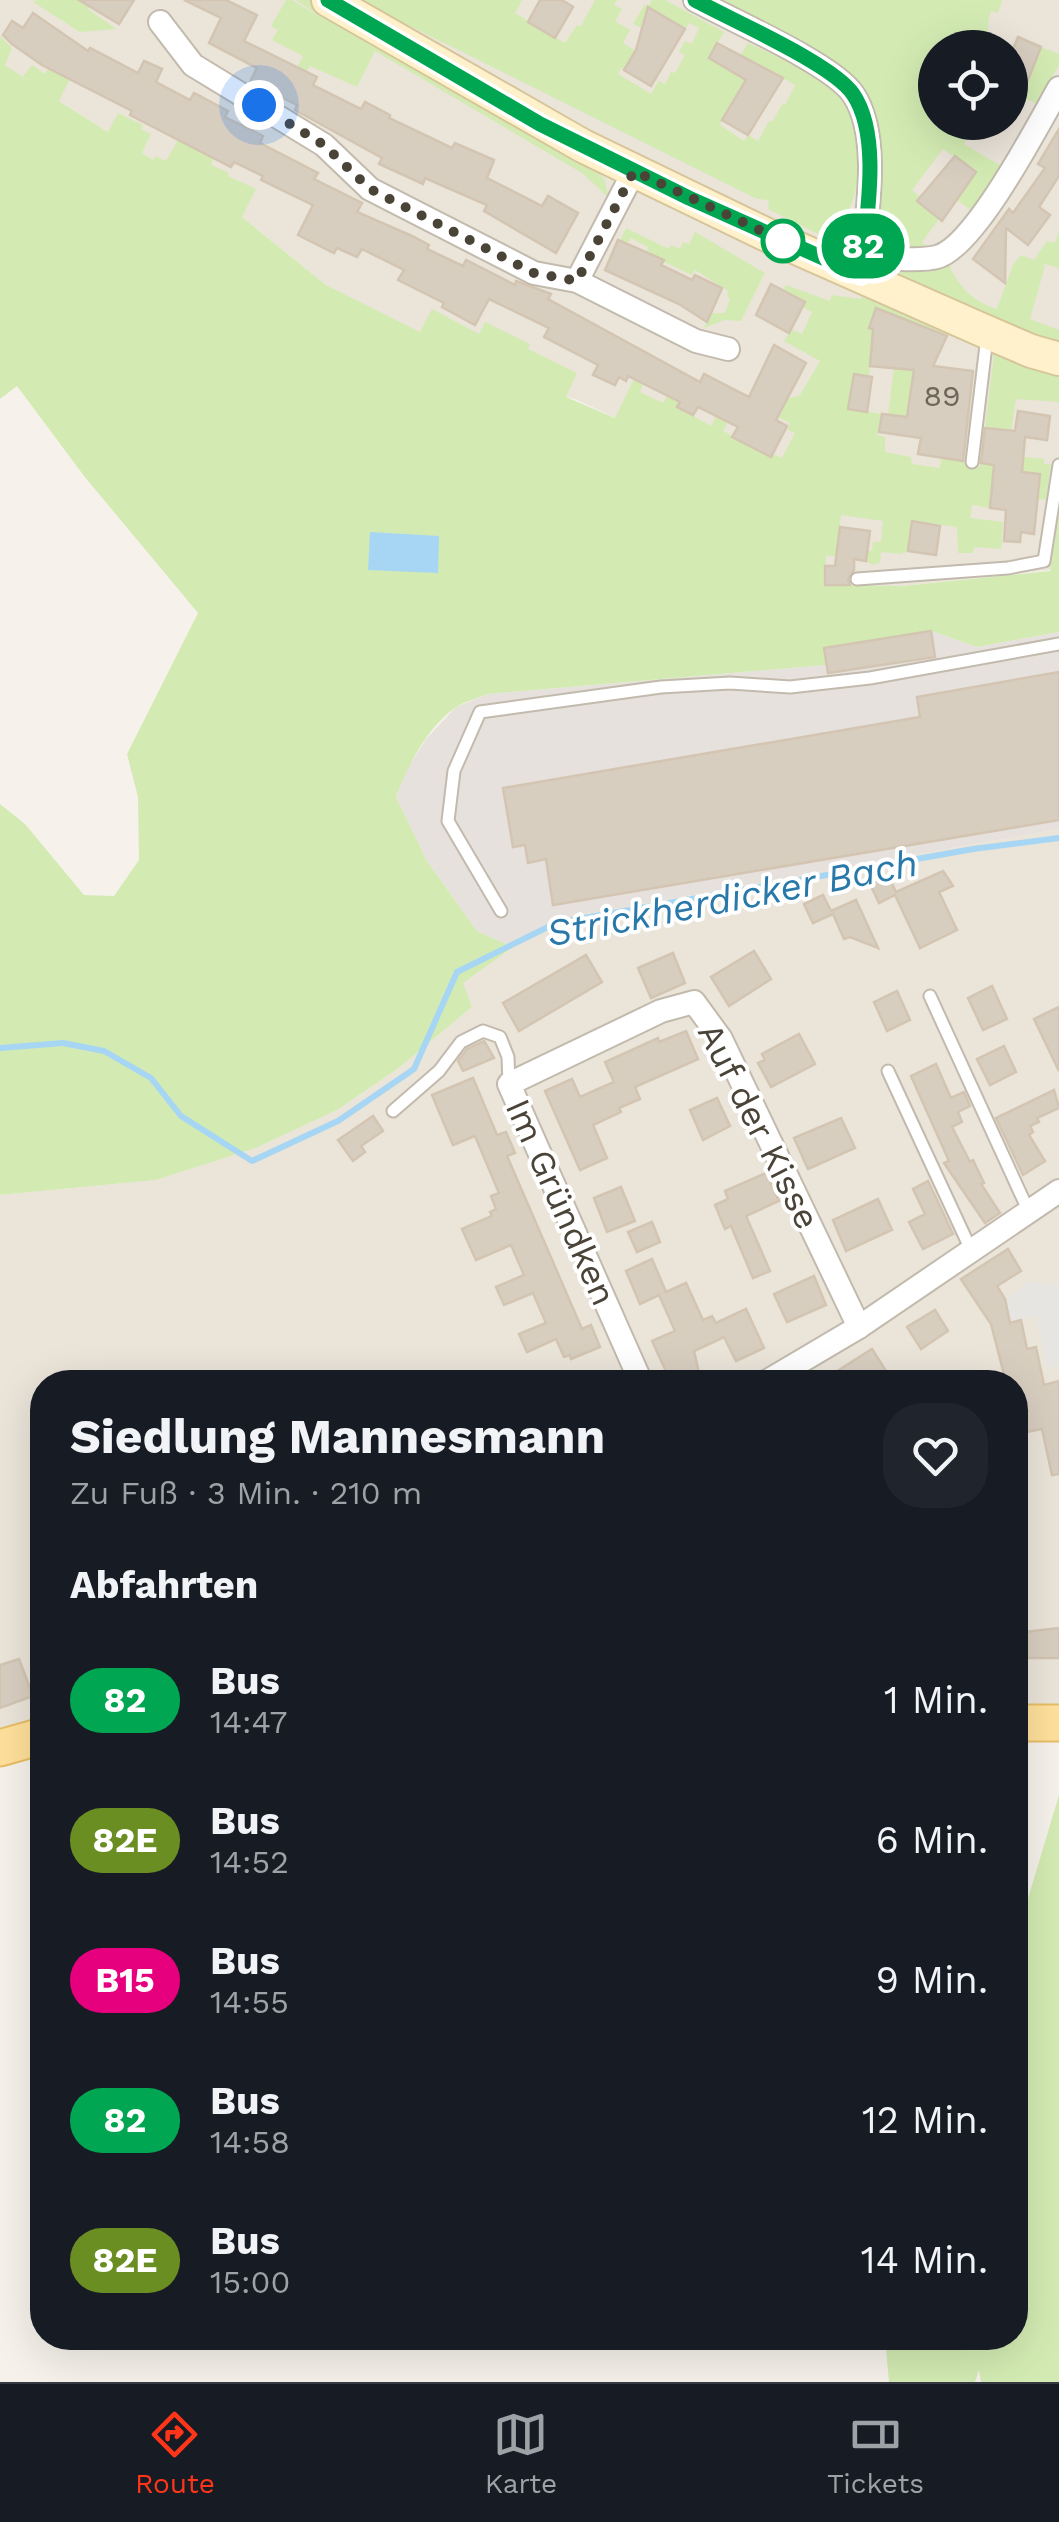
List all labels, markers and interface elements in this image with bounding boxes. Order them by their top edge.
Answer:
map controls [918,30,1028,140]
button: locate [918,30,1028,140]
your location [234,80,284,130]
line badge: 82 [818,214,908,278]
unlabelled marker [762,220,804,262]
text: 82 [842,225,884,267]
house number: 89 [924,378,961,413]
water label: Strickherdicker Bach [543,840,921,956]
street label: Auf der Kisse [689,1016,829,1236]
street label: Im Gründken [497,1092,625,1312]
button: heart [883,1403,988,1508]
text: Siedlung Mannesmann [70,1408,605,1465]
text: Zu Fuß · 3 Min. · 210 m [70,1474,422,1512]
text: Abfahrten [70,1563,258,1607]
text: Bus [210,1659,280,1703]
text: 1 Min. [884,1678,988,1722]
text: 82 [104,1679,146,1721]
text: 14:47 [210,1703,287,1741]
text: Bus [210,1799,280,1843]
text: 6 Min. [876,1818,988,1862]
text: 82E [93,1819,157,1861]
text: 14:52 [210,1843,289,1881]
text: Bus [210,1939,280,1983]
text: 9 Min. [875,1958,988,2002]
text: B15 [95,1959,155,2001]
text: 14:55 [210,1983,289,2021]
text: Bus [210,2079,280,2123]
text: 12 Min. [862,2098,988,2142]
text: 82 [104,2099,146,2141]
text: 14:58 [210,2123,290,2161]
text: Bus [210,2219,280,2263]
text: 14 Min. [861,2238,988,2282]
text: 82E [93,2239,157,2281]
text: 15:00 [210,2263,290,2301]
tab: Route [135,2407,215,2500]
tab: Karte [485,2407,557,2500]
tab: Tickets [827,2407,924,2500]

